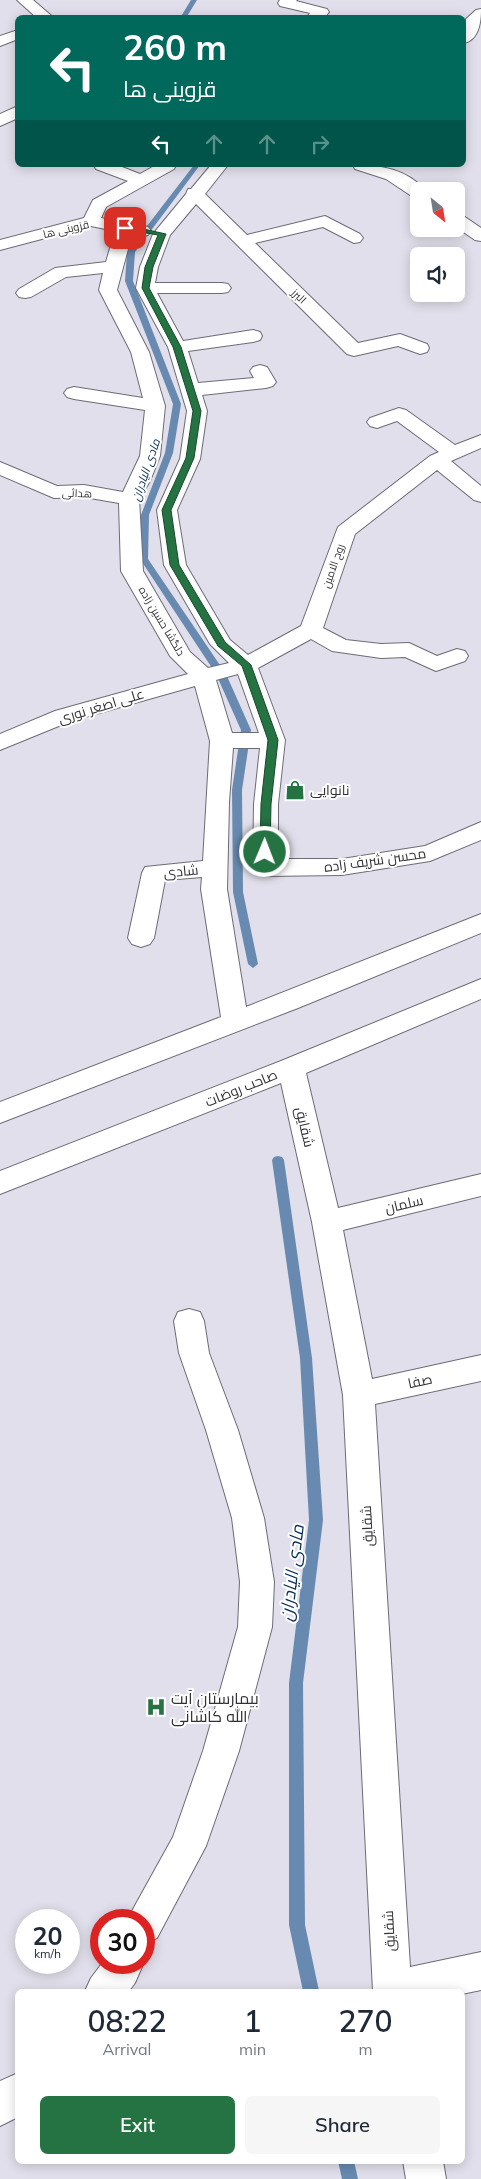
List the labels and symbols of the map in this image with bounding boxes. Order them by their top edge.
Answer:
north arrow [410,182,465,238]
pin [104,207,146,249]
street label: قزوینی ها [42,217,90,241]
street label: البرز [288,285,309,306]
water label: مادی الیادران [128,437,163,503]
street label: هدائی [62,485,92,501]
street label: روح الامین [319,542,348,590]
street label: دلگشا حسین زاده [136,584,188,658]
street label: علی اصغر نوری [56,684,146,728]
shop icon: نانوایی [284,779,306,801]
place label: نانوایی [310,781,350,799]
position arrow [238,825,290,877]
street label: محسن شریف زاده [323,844,427,876]
street label: شادی [163,861,199,881]
street label: صاحب روضات [202,1065,280,1111]
street label: شقایق [292,1105,318,1149]
street label: سلمان [383,1191,425,1217]
street label: صفا [406,1370,434,1392]
street label: شقایق [357,1505,377,1547]
water label: مادی الیادران [274,1523,309,1623]
place label: بیمارستان آیت الله کاشانی [171,1688,259,1727]
hospital icon: بیمارستان آیت الله کاشانی [145,1696,167,1718]
speed limit sign: 30 [90,1909,155,1974]
street label: شقایق [379,1910,399,1952]

